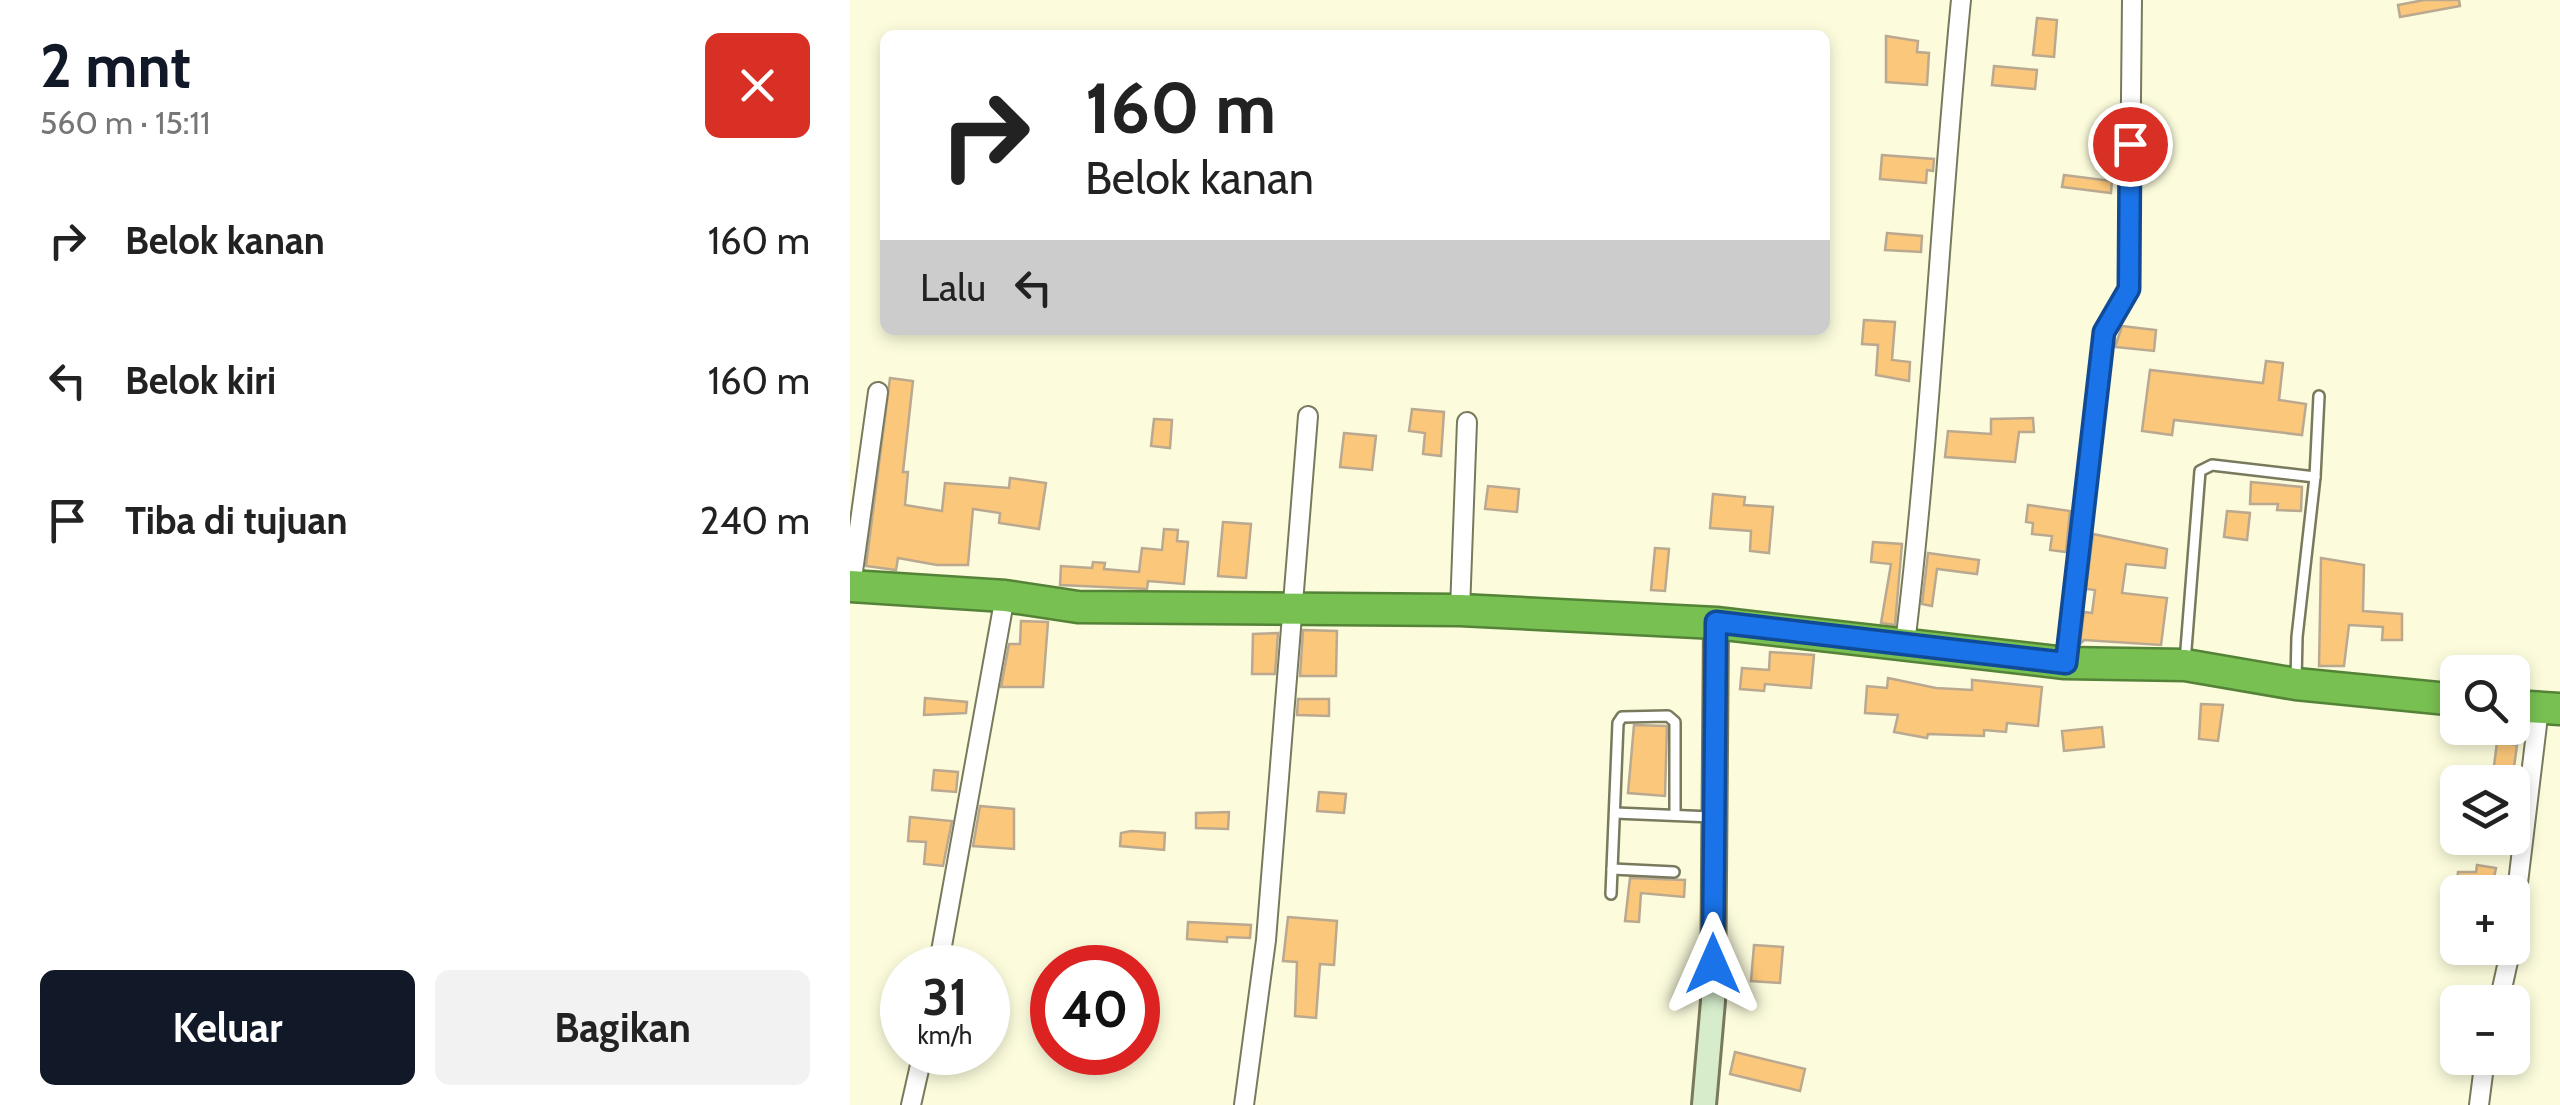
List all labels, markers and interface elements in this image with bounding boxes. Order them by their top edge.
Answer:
text: 2 mnt [40,29,191,102]
button: close [705,33,810,138]
text: 160 m [1085,65,1276,151]
icon: right [920,70,1050,200]
pin [2088,102,2173,187]
text: 560 m · 15:11 [40,103,210,142]
icon: arrive [2103,117,2158,172]
text: Belok kanan [1085,151,1314,205]
icon: right [40,213,95,268]
text: Belok kanan [125,217,325,264]
text: 160 m [708,217,810,264]
icon: left [1006,260,1061,315]
text: Lalu [920,264,986,311]
icon: left [40,353,95,408]
text: Belok kiri [125,357,276,404]
text: 160 m [708,357,810,404]
icon: arrive [40,493,95,548]
text: Tiba di tujuan [125,497,347,544]
text: 240 m [700,497,810,544]
map controls [2440,655,2530,1075]
button: search [2440,655,2530,745]
button: layers [2440,765,2530,855]
button: + [2440,875,2530,965]
position arrow [1661,912,1765,1016]
speed limit sign: 40 [1030,945,1160,1075]
text: 31 [922,967,968,1028]
button: Keluar [40,970,415,1085]
button: Bagikan [435,970,810,1085]
button: − [2440,985,2530,1075]
text: km/h [918,1020,972,1050]

